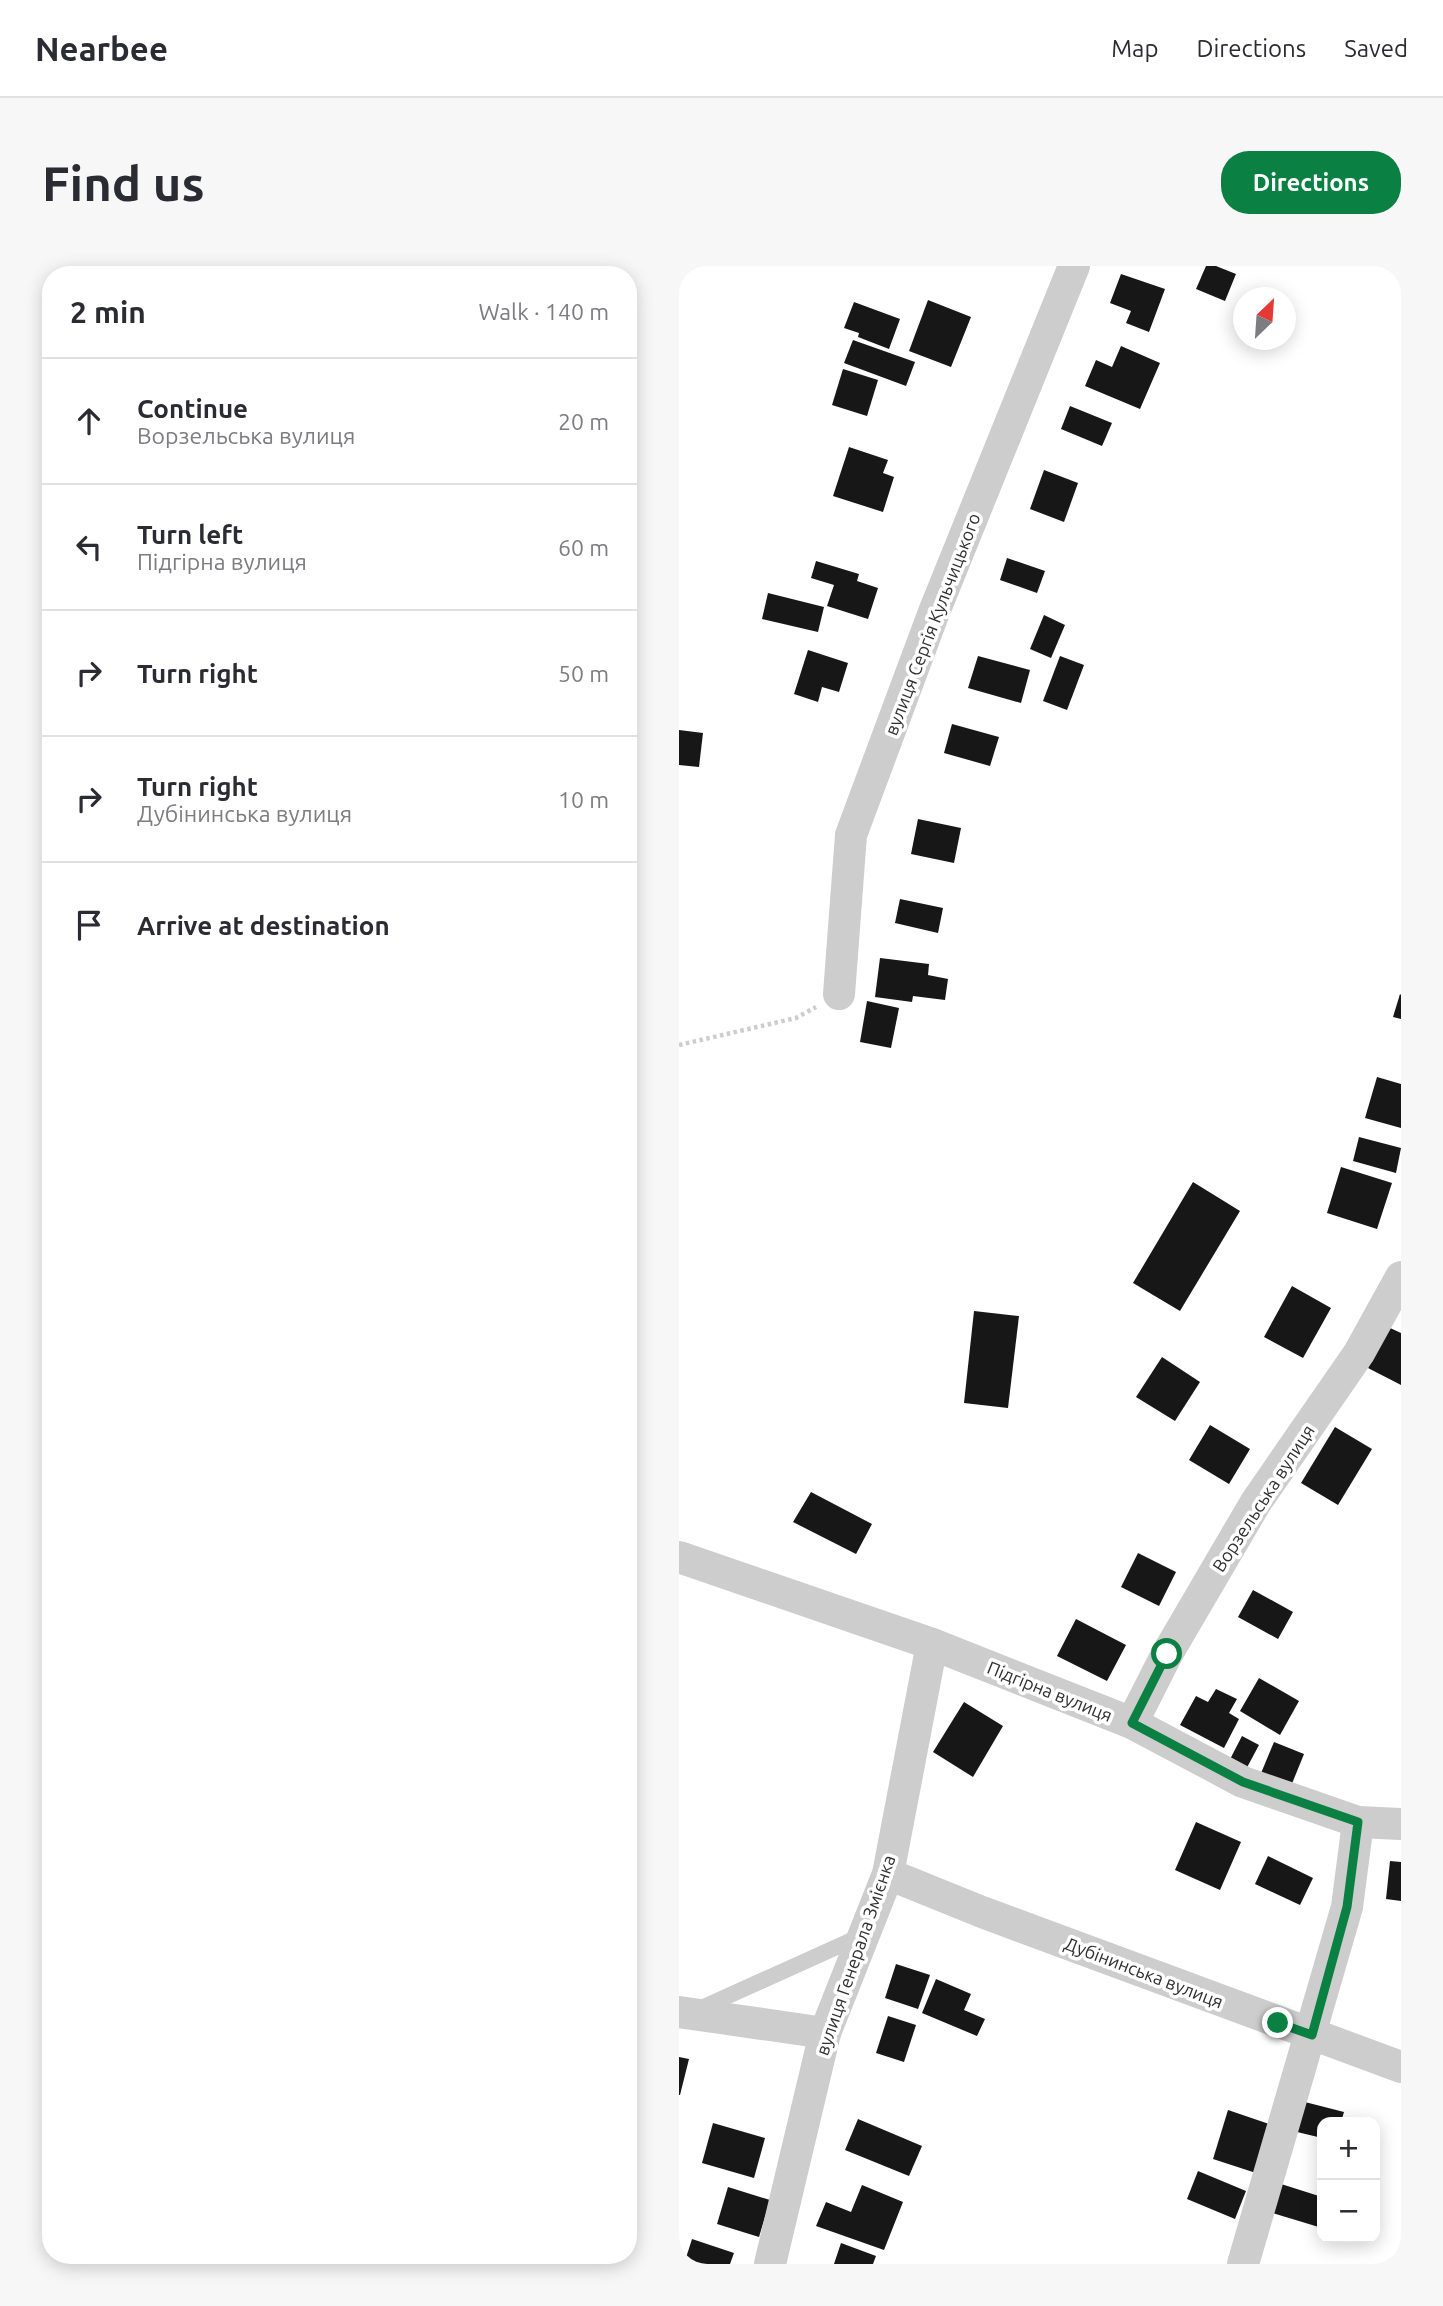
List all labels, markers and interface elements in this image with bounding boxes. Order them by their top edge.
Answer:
text: Nearbee [35,30,168,67]
text: Map [1111,35,1158,62]
text: Directions [1196,35,1306,62]
text: Saved [1344,35,1408,62]
button: Directions [1221,151,1401,214]
text: Find us [42,155,205,210]
north arrow [1233,287,1296,350]
text: 2 min [70,295,146,329]
text: Walk · 140 m [478,299,609,324]
text: Continue [137,394,248,423]
icon: ahead [70,402,108,440]
text: 20 m [558,409,609,434]
text: Ворзельська вулиця [137,423,355,448]
street label: вулиця Сергія Кульчицького [880,510,984,738]
text: Turn left [137,520,243,549]
icon: left [70,528,108,566]
text: 60 m [558,535,609,560]
text: Підгірна вулиця [137,549,307,574]
icon: right [70,654,108,692]
text: Turn right [137,659,258,688]
text: 50 m [558,661,609,686]
text: Turn right [137,772,258,801]
icon: right [70,780,108,818]
text: 10 m [558,787,609,812]
text: Дубінинська вулиця [137,801,352,826]
icon: arrive [70,906,108,944]
text: Arrive at destination [137,911,390,940]
street label: Ворзельська вулиця [1208,1421,1318,1575]
route start [1151,1638,1182,1669]
street label: Підгірна вулиця [985,1657,1115,1725]
street label: вулиця Генерала Змієнка [811,1852,899,2058]
street label: Дубінинська вулиця [1062,1933,1226,2011]
route end [1262,2007,1293,2038]
map controls [1317,2117,1380,2243]
button: + [1317,2117,1380,2180]
button: − [1317,2180,1380,2243]

